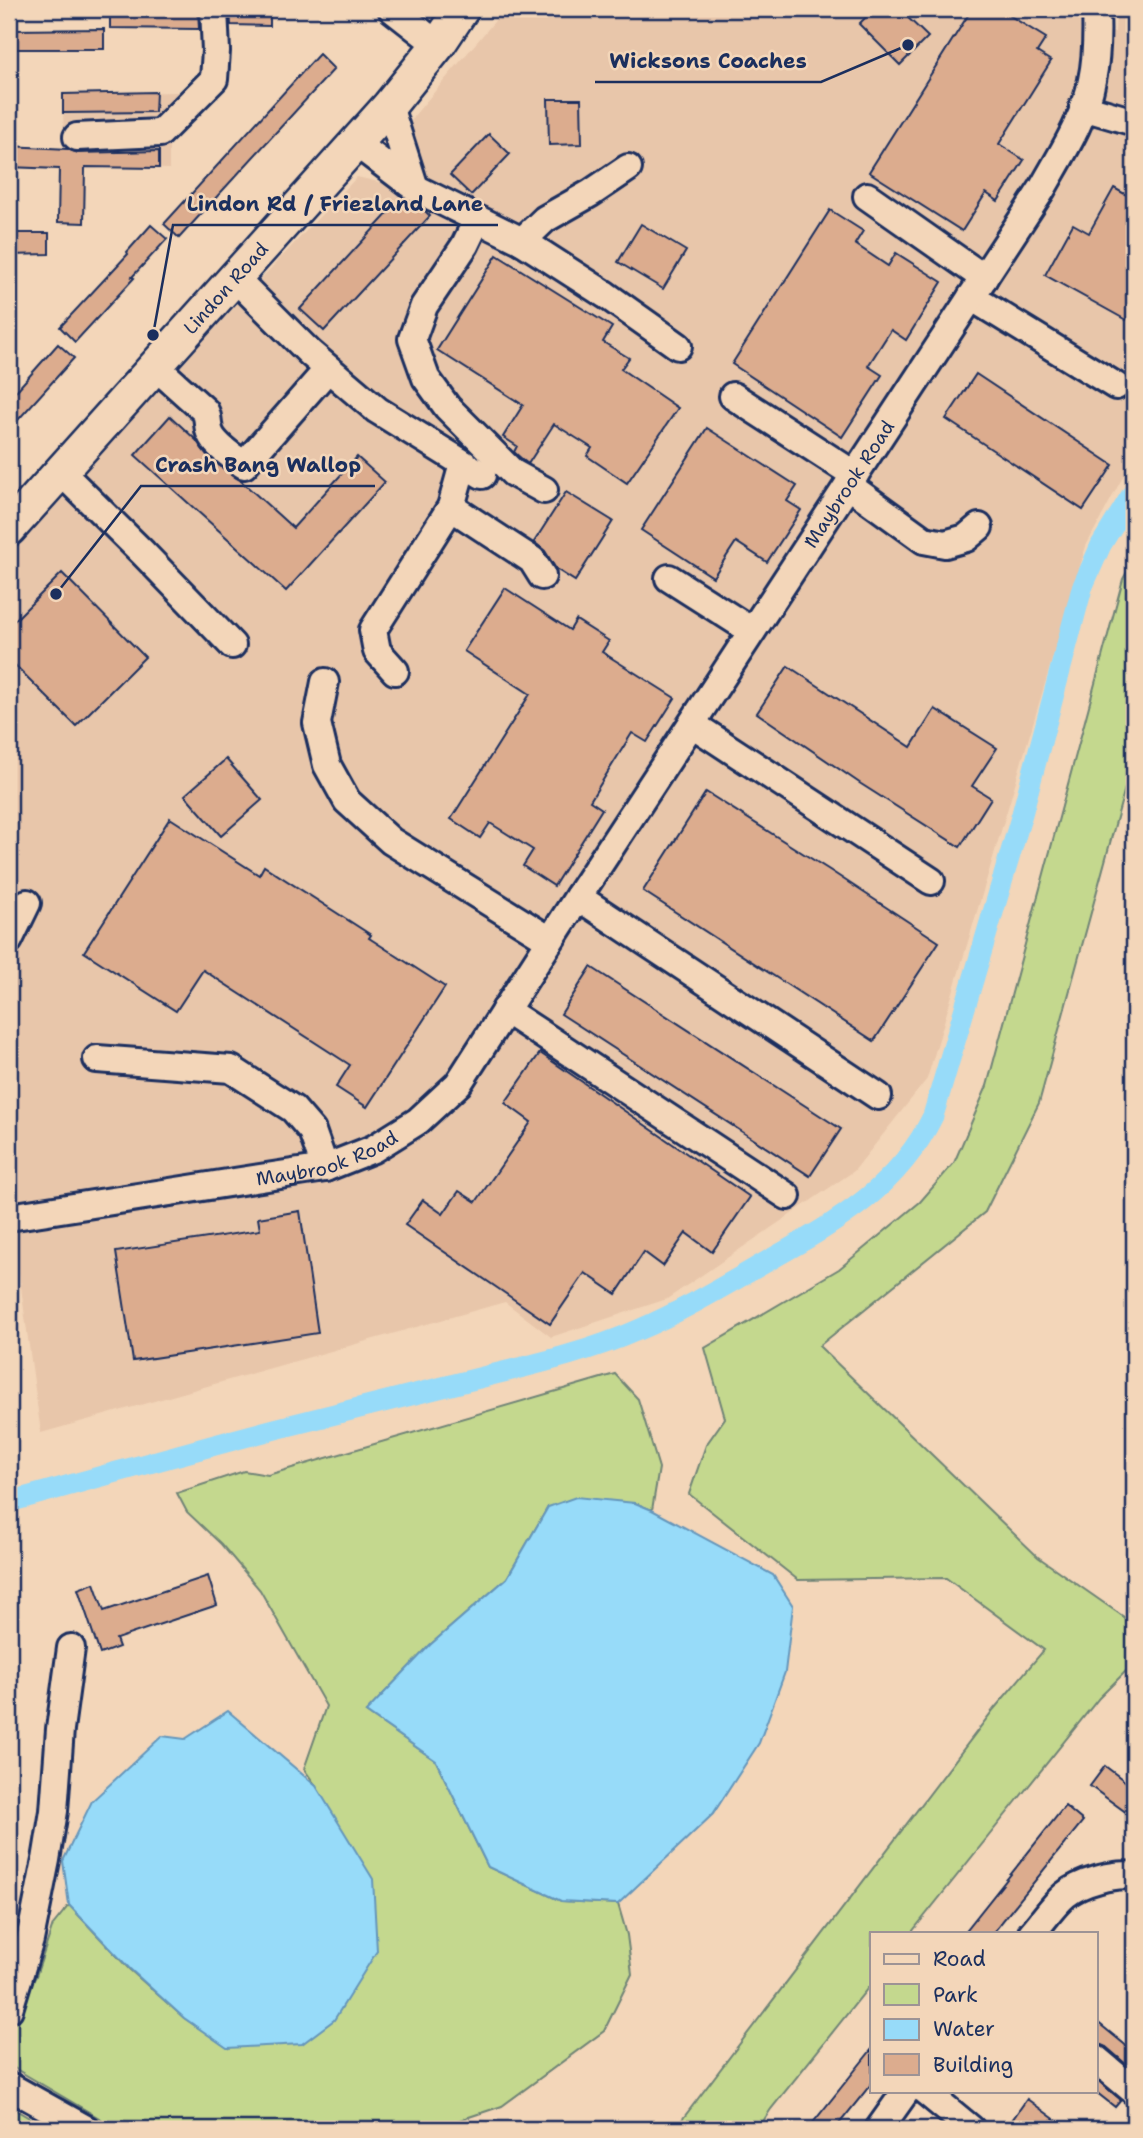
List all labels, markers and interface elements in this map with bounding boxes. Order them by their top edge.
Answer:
callout: Wicksons Coaches [595,40,821,82]
text: Wicksons Coaches [609,47,807,75]
callout: Lindon Rd / Friezland Lane [173,183,498,225]
text: Lindon Rd / Friezland Lane [187,190,483,218]
street label: Lindon Road [178,237,274,339]
street label: Maybrook Road [798,415,900,552]
callout: Crash Bang Wallop [141,444,375,486]
text: Crash Bang Wallop [155,451,361,479]
street label: Maybrook Road [254,1124,402,1191]
legend [870,1932,1098,2092]
text: Road [933,1945,986,1973]
text: Park [933,1981,978,2009]
text: Water [933,2015,995,2043]
text: Building [933,2051,1013,2079]

